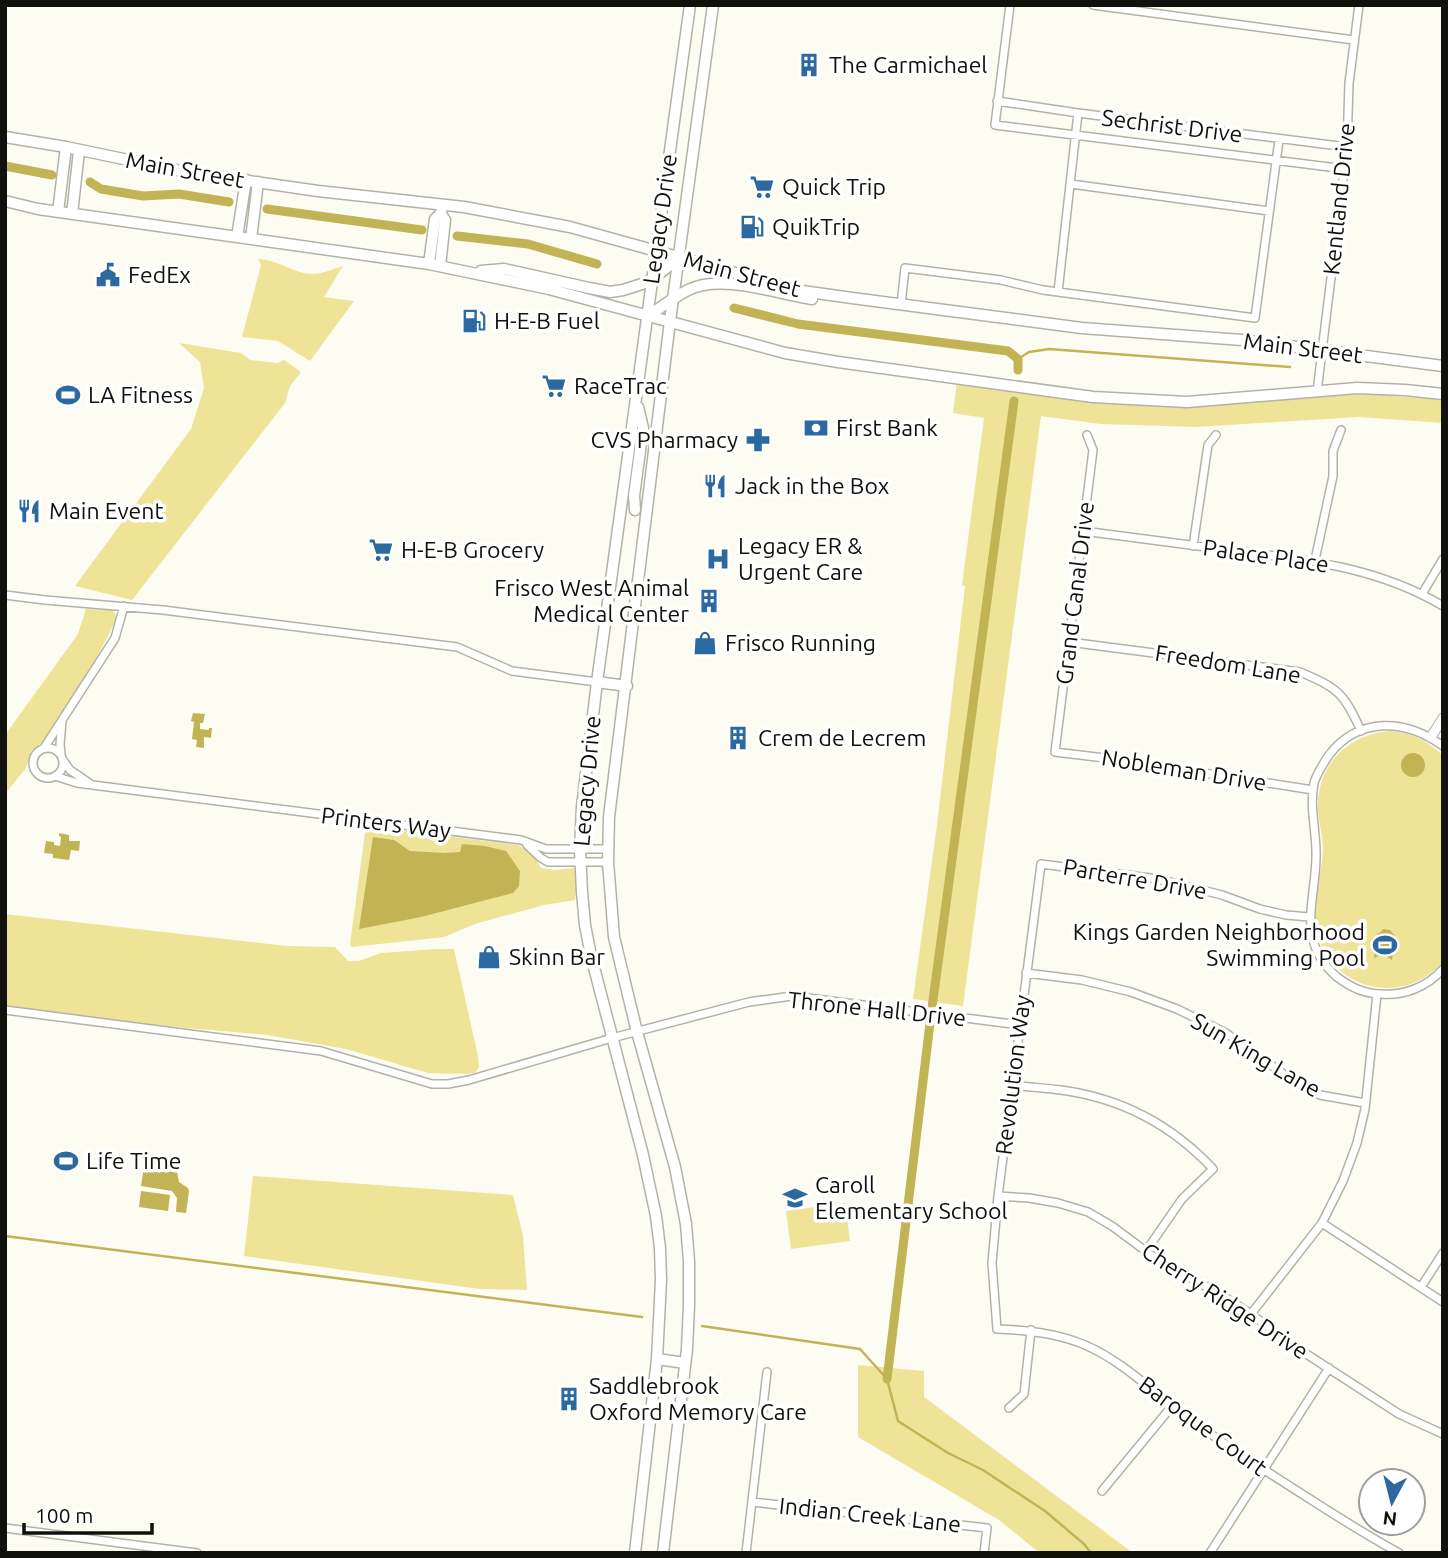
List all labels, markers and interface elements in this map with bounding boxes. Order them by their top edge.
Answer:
building icon: The Carmichael [795,51,823,79]
place label: The Carmichael [829,52,987,77]
street label: Sechrist Drive [1100,104,1244,147]
street label: Kentland Drive [1318,122,1359,276]
street label: Main Street [124,147,246,192]
street label: Legacy Drive [638,152,681,286]
supermarket icon: Quick Trip [748,173,776,201]
place label: Quick Trip [782,174,886,199]
fuel station icon: QuikTrip [738,213,766,241]
place label: QuikTrip [772,214,860,239]
street label: Main Street [681,246,803,301]
public building icon: FedEx [94,261,122,289]
place label: FedEx [128,262,191,287]
fuel station icon: H-E-B Fuel [460,307,488,335]
place label: H-E-B Fuel [494,308,600,333]
street label: Main Street [1242,328,1364,367]
supermarket icon: RaceTrac [540,372,568,400]
place label: RaceTrac [574,373,667,398]
sports icon: LA Fitness [54,381,82,409]
place label: LA Fitness [88,382,193,407]
bank icon: First Bank [802,414,830,442]
place label: First Bank [836,415,938,440]
pharmacy icon: CVS Pharmacy [744,426,772,454]
place label: CVS Pharmacy [590,427,738,452]
restaurant icon: Jack in the Box [701,472,729,500]
place label: Jack in the Box [735,473,890,498]
restaurant icon: Main Event [15,497,43,525]
place label: Main Event [49,498,163,523]
street label: Grand Canal Drive [1051,500,1098,686]
place label: Legacy ER & Urgent Care [738,533,863,584]
street label: Palace Place [1202,534,1331,577]
supermarket icon: H-E-B Grocery [367,536,395,564]
place label: H-E-B Grocery [401,537,544,562]
hospital icon: Legacy ER & Urgent Care [704,545,732,573]
place label: Frisco West Animal Medical Center [494,575,689,626]
building icon: Frisco West Animal Medical Center [695,587,723,615]
shop icon: Frisco Running [691,629,719,657]
place label: Frisco Running [725,630,876,655]
street label: Freedom Lane [1153,640,1303,687]
street label: Legacy Drive [568,715,605,847]
building icon: Crem de Lecrem [724,724,752,752]
place label: Crem de Lecrem [758,725,926,750]
street label: Nobleman Drive [1100,744,1268,795]
street label: Printers Way [320,802,452,843]
street label: Parterre Drive [1061,854,1209,903]
place label: Kings Garden Neighborhood Swimming Pool [1073,919,1365,970]
sports icon: Kings Garden Neighborhood Swimming Pool [1371,931,1399,959]
shop icon: Skinn Bar [475,943,503,971]
place label: Skinn Bar [509,944,605,969]
street label: Throne Hall Drive [787,987,967,1030]
street label: Revolution Way [990,994,1035,1156]
street label: Sun King Lane [1187,1008,1325,1102]
sports icon: Life Time [52,1147,80,1175]
place label: Life Time [86,1148,181,1173]
place label: Caroll Elementary School [815,1172,1008,1223]
school or university icon: Caroll Elementary School [781,1184,809,1212]
street label: Cherry Ridge Drive [1137,1237,1313,1364]
street label: Baroque Court [1135,1371,1272,1480]
place label: Saddlebrook Oxford Memory Care [589,1373,807,1424]
building icon: Saddlebrook Oxford Memory Care [555,1385,583,1413]
north arrow [1357,1467,1427,1537]
scale bar [24,1492,152,1536]
street label: Indian Creek Lane [778,1493,962,1536]
text: 100 m [35,1503,93,1527]
text: N [1382,1507,1398,1531]

